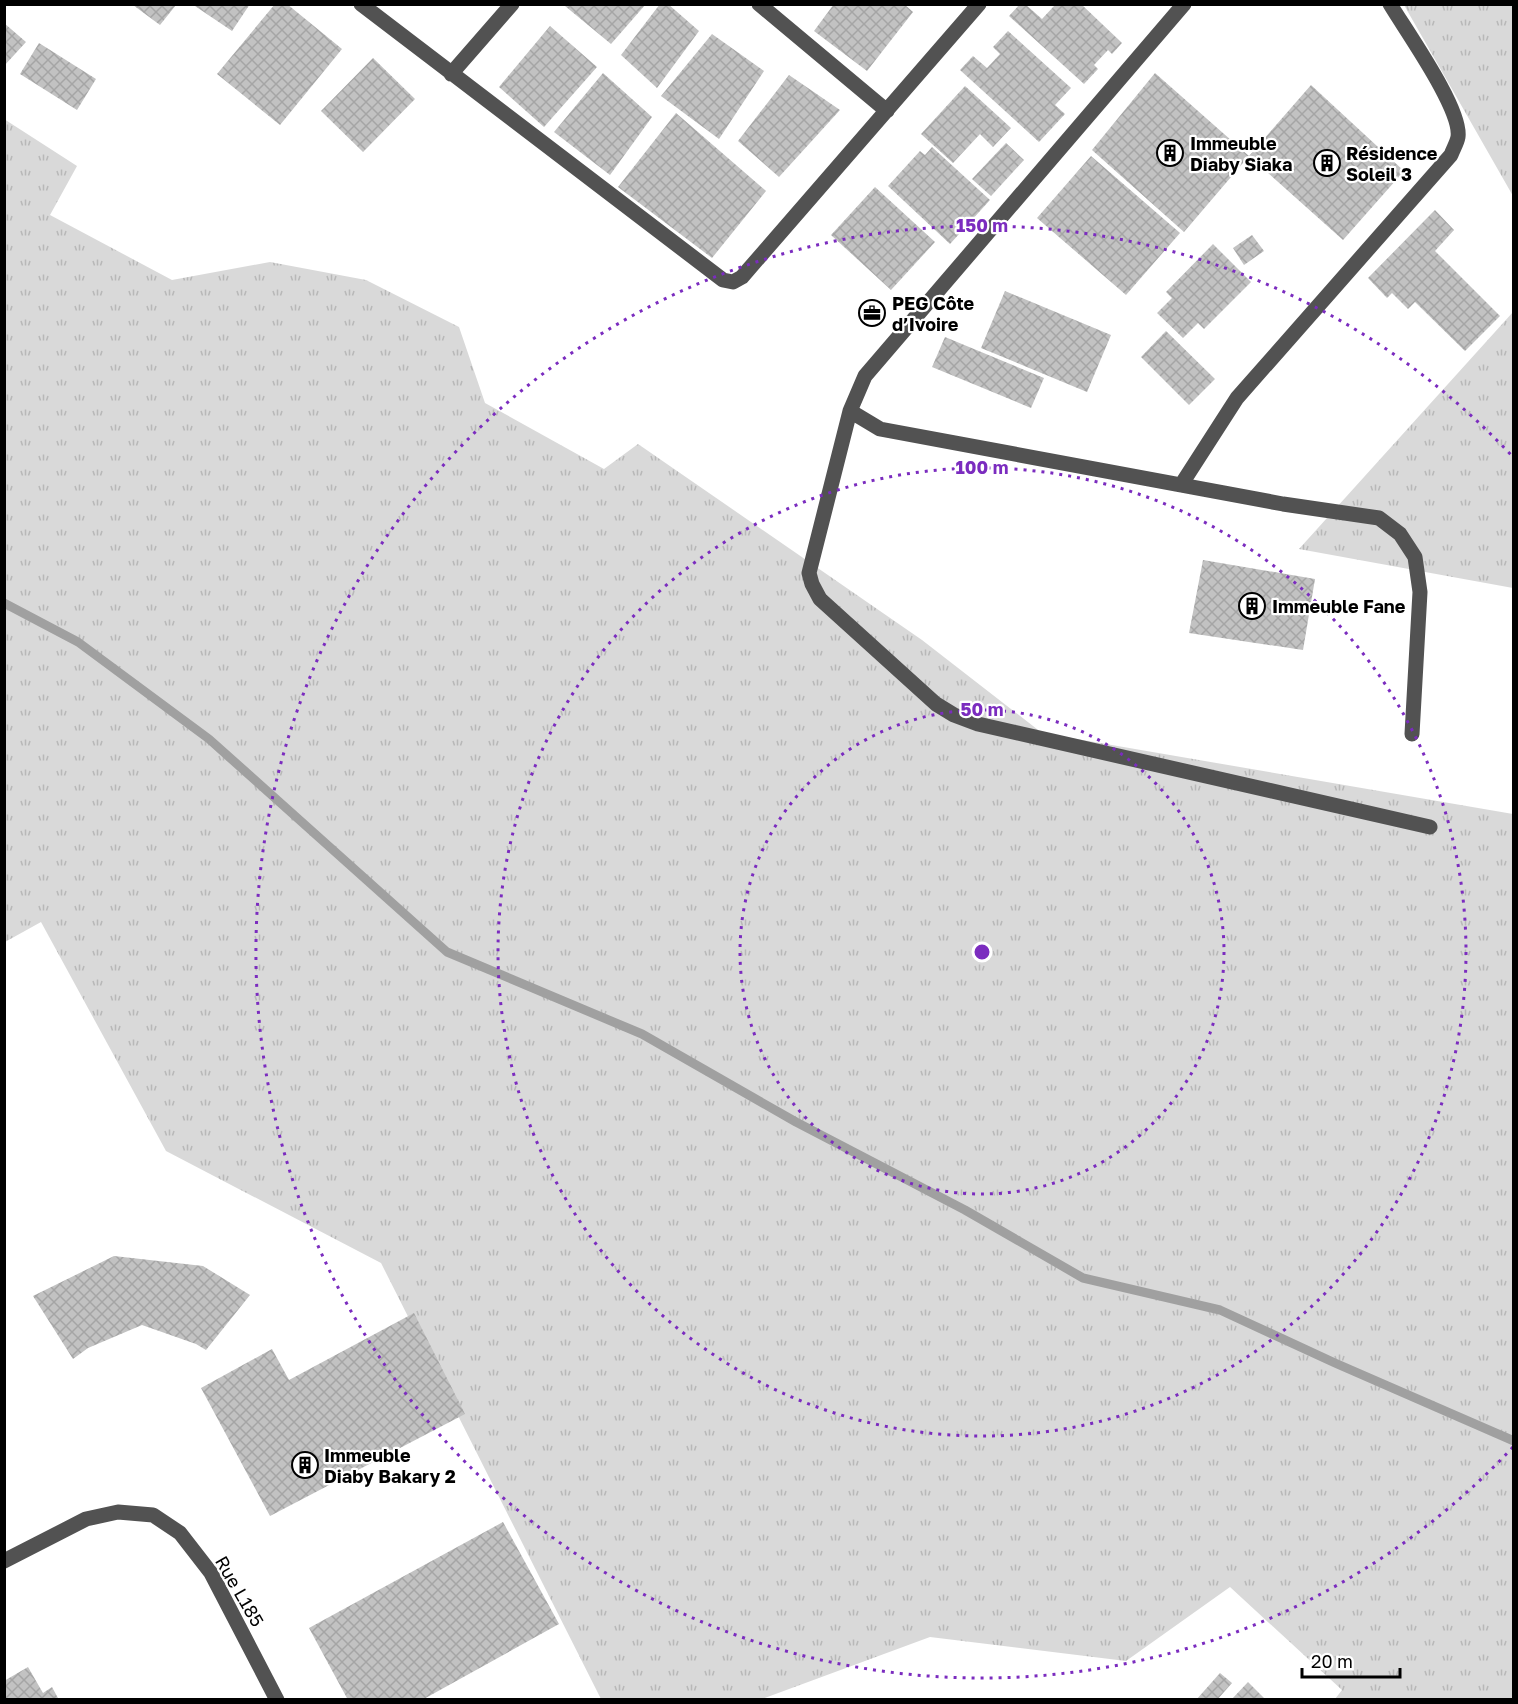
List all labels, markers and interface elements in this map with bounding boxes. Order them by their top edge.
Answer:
place label: Immeuble Diaby Siaka [1190,132,1292,175]
building icon: Immeuble Diaby Siaka [1155,138,1185,168]
place label: Résidence Soleil 3 [1346,142,1438,185]
building icon: Résidence Soleil 3 [1312,148,1342,178]
text: 150 m [956,214,1008,236]
place label: PEG Côte d’Ivoire [892,292,975,335]
office icon: PEG Côte d’Ivoire [857,298,887,328]
text: 100 m [956,456,1008,478]
building icon: Immeuble Fane [1237,591,1267,621]
place label: Immeuble Fane [1272,595,1406,617]
text: 50 m [961,698,1003,720]
centre of rings [972,942,992,962]
place label: Immeuble Diaby Bakary 2 [324,1444,456,1487]
building icon: Immeuble Diaby Bakary 2 [290,1450,320,1480]
street label: Rue L185 [211,1552,269,1630]
scale bar [1302,1641,1400,1679]
text: 20 m [1311,1650,1353,1672]

